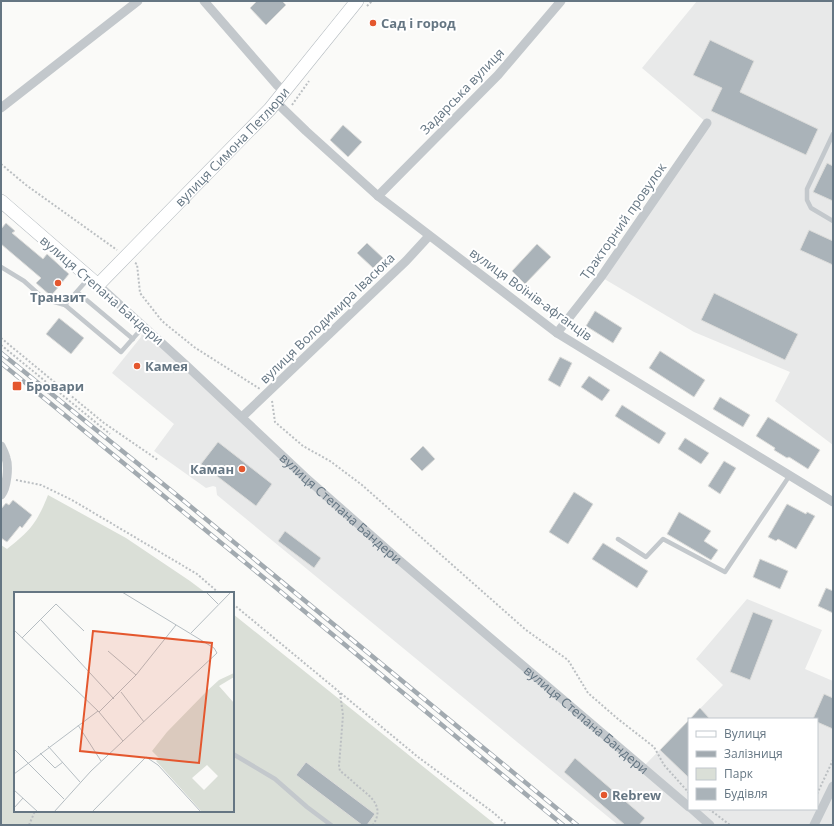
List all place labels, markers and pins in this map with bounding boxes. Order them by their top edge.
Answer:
place label: Сад і город [381,14,456,32]
marker: Сад і город [368,18,378,28]
marker: Транзит [53,278,63,288]
place label: Транзит [30,288,86,306]
place label: Камея [145,357,188,375]
marker: Камея [132,361,142,371]
place label: Бровари [26,377,84,395]
marker: Бровари [11,380,23,392]
place label: Каман [190,460,234,478]
marker: Каман [237,464,247,474]
place label: Rebrew [612,786,661,804]
marker: Rebrew [599,790,609,800]

